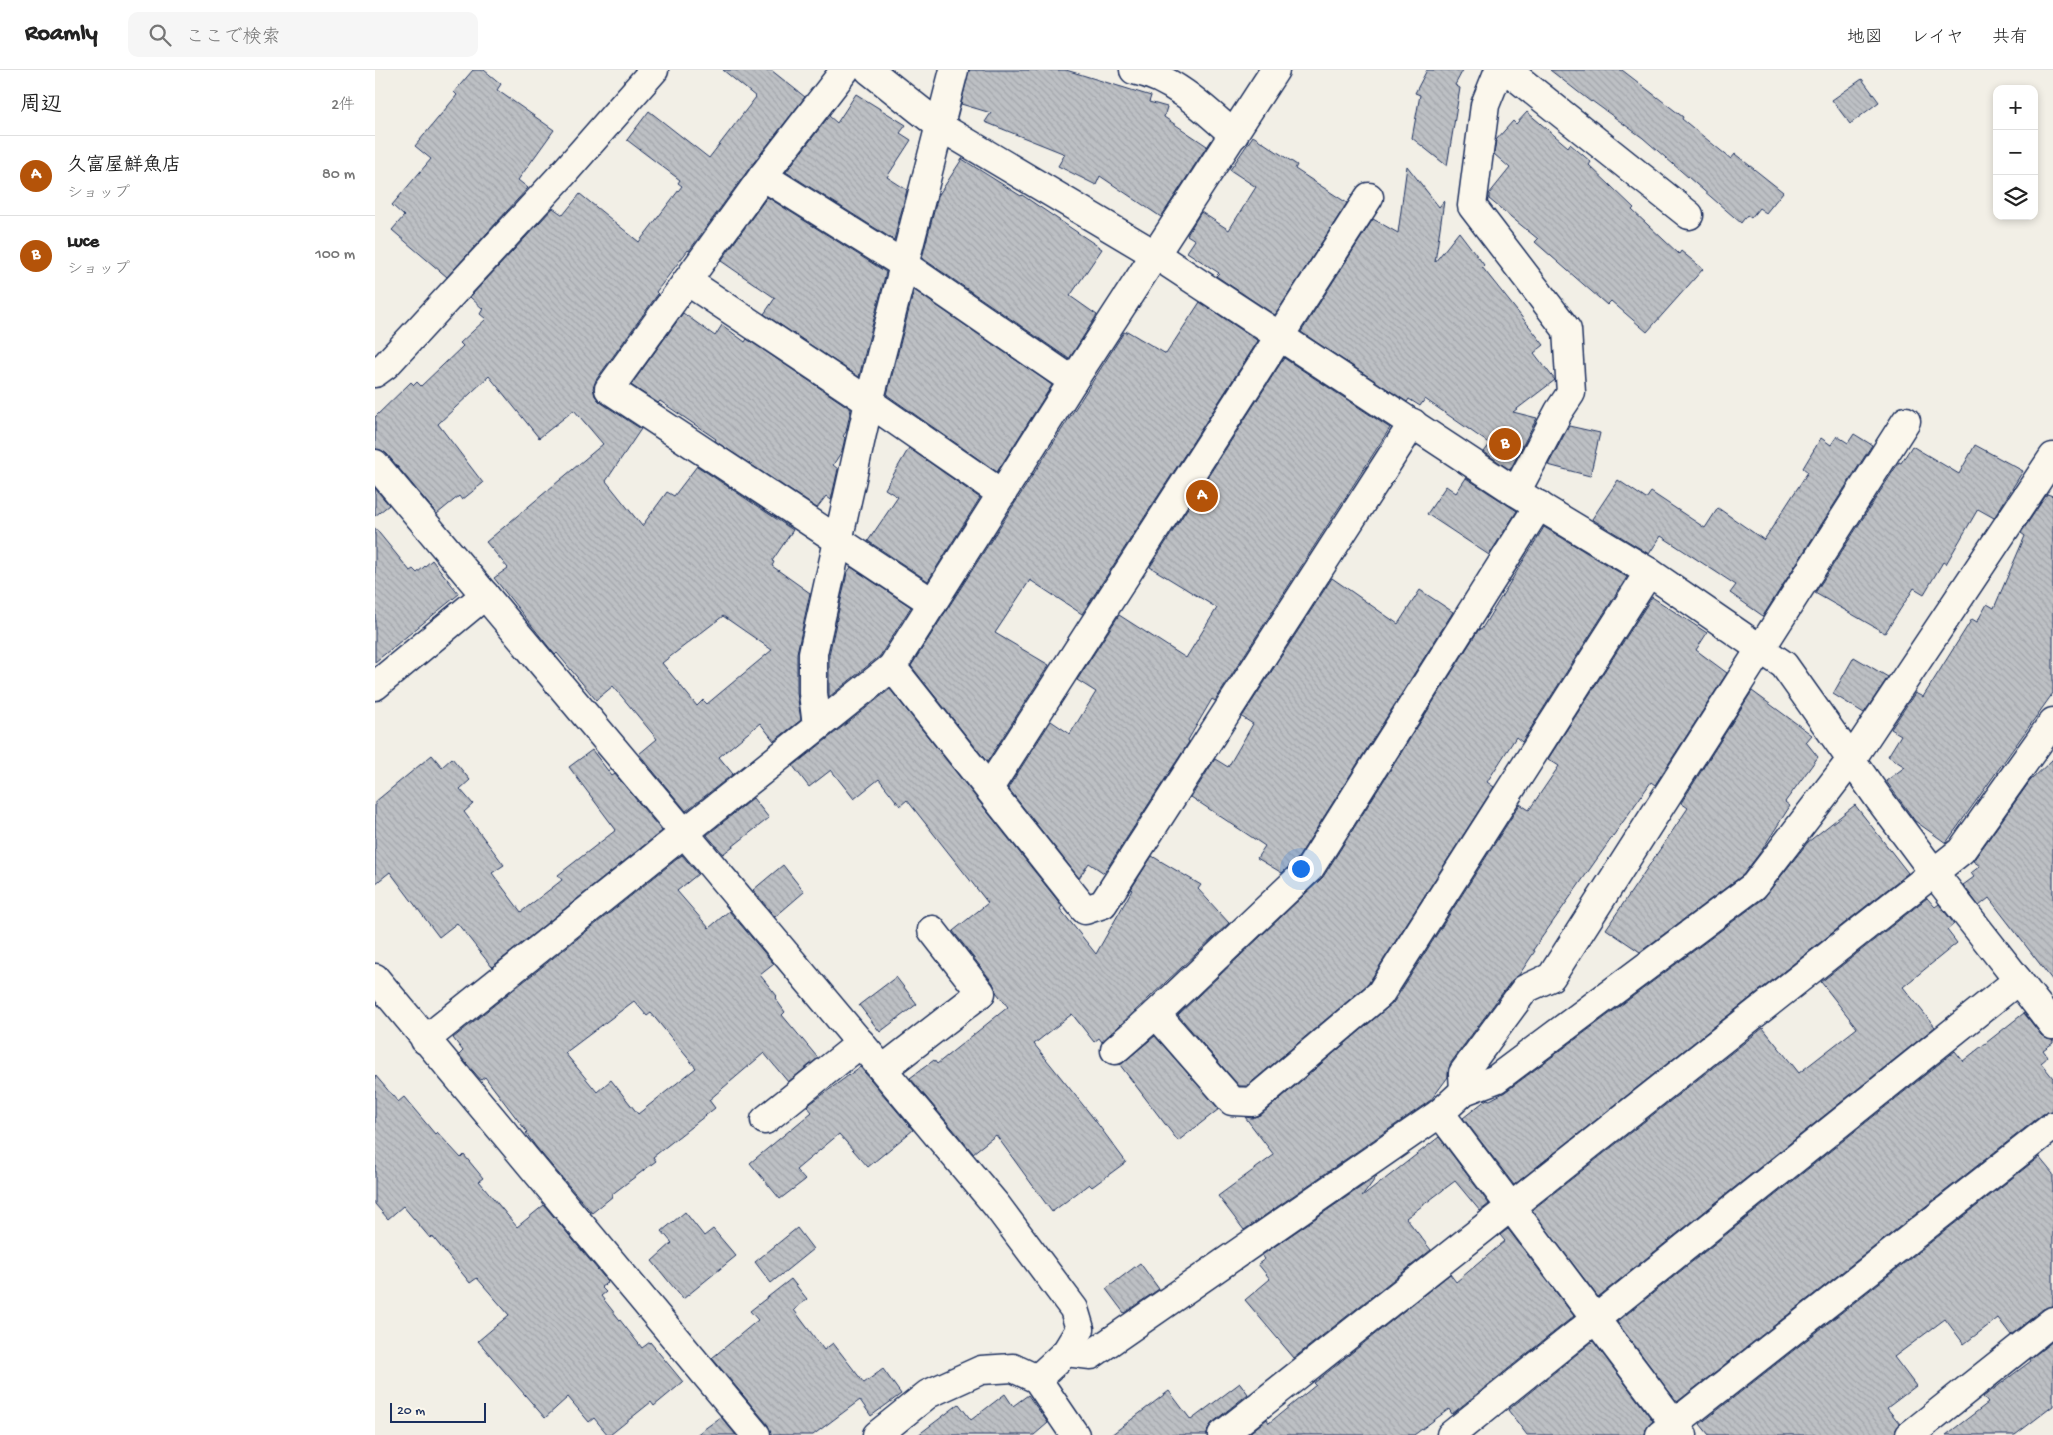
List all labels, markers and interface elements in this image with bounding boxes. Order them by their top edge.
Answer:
search box [128,12,478,57]
text: Roamly [25,20,98,49]
icon: search [146,21,174,49]
text: ここで検索 [186,27,281,50]
text: 地図 [1847,28,1883,49]
text: レイヤ [1911,28,1964,49]
text: 共有 [1992,28,2028,49]
map controls [1993,85,2038,220]
button: + [1993,85,2038,130]
text: 周辺 [20,94,62,119]
text: 2件 [331,97,355,116]
button: − [1993,130,2038,175]
text: 久富屋鮮魚店 [67,155,181,178]
text: A [31,166,41,185]
text: 80 m [322,166,355,185]
button: layers [1993,175,2038,220]
text: ショップ [67,185,130,204]
text: Luce [67,231,99,254]
text: B [32,246,40,265]
text: 100 m [315,246,355,265]
text: ショップ [67,261,130,280]
pin: B [1489,425,1521,463]
pin: A [1186,477,1218,515]
your location [1288,856,1314,882]
scale bar [390,1400,486,1423]
text: 20 m [397,1403,425,1420]

